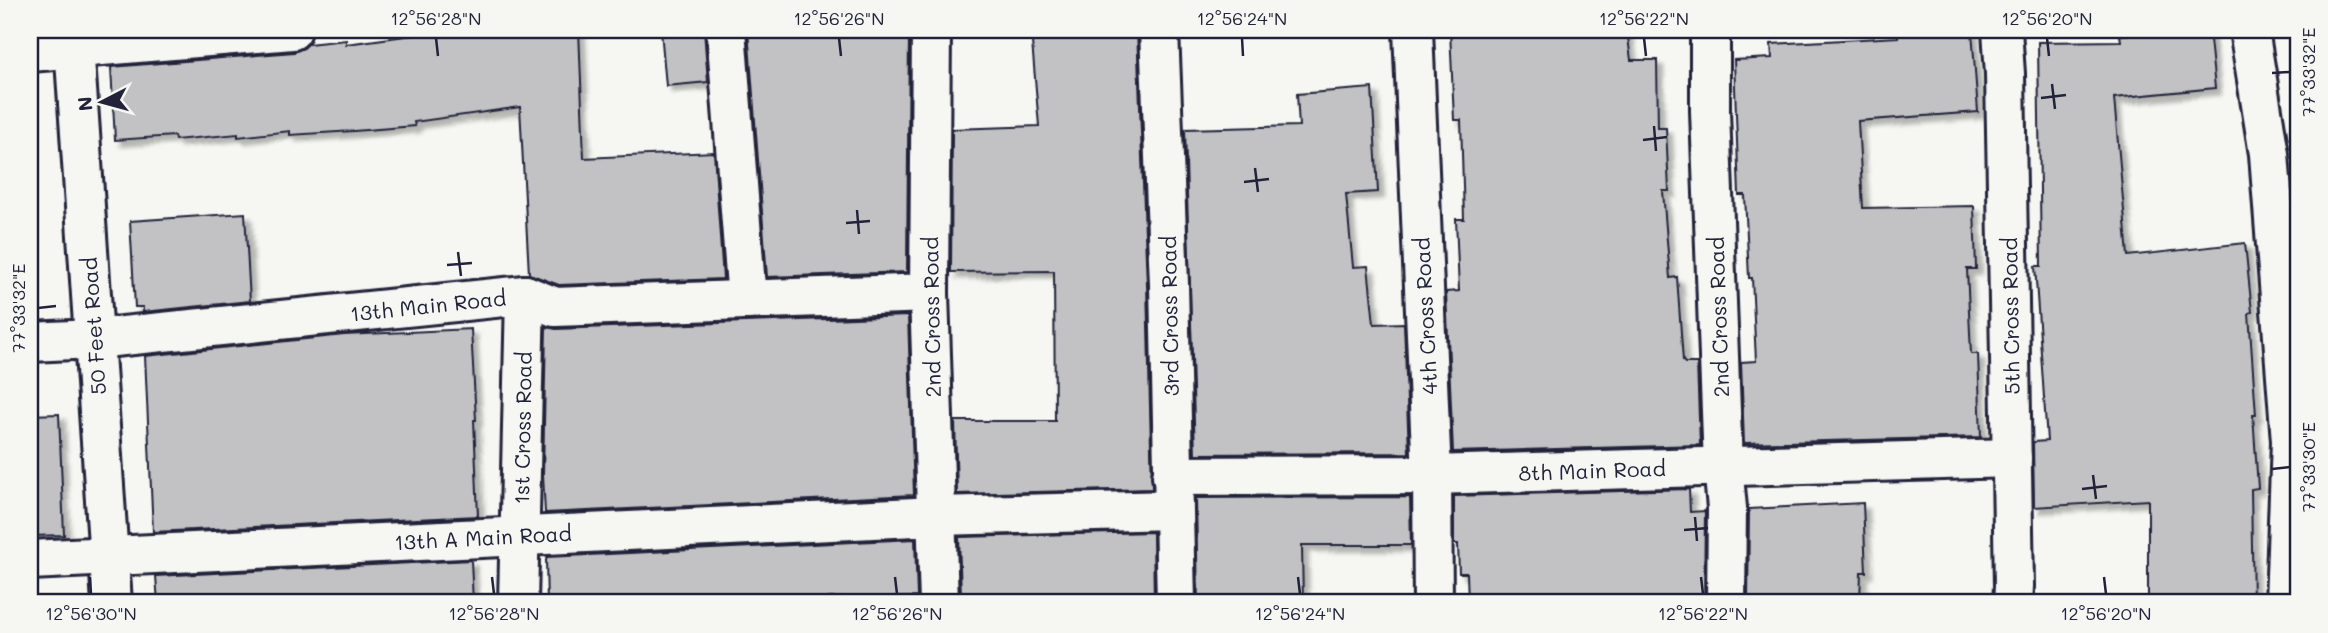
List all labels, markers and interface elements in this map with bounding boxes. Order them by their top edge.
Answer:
text: 12°56'28"N [391,6,481,30]
text: 12°56'26"N [794,6,884,30]
text: 12°56'24"N [1197,6,1287,30]
text: 12°56'22"N [1599,6,1689,30]
text: 12°56'20"N [2001,6,2093,30]
text: 77°33'32"E [2296,27,2320,117]
north arrow [66,66,136,136]
text: N [71,95,98,112]
street label: 2nd Cross Road [916,236,946,398]
street label: 3rd Cross Road [1154,236,1184,396]
street label: 2nd Cross Road [1702,236,1734,398]
street label: 4th Cross Road [1407,237,1443,395]
street label: 5th Cross Road [1995,237,2025,395]
street label: 50 Feet Road [75,256,111,396]
text: 77°33'32"E [6,263,30,353]
street label: 13th Main Road [349,283,507,327]
street label: 1st Cross Road [507,351,537,505]
text: 77°33'30"E [2296,422,2320,512]
street label: 8th Main Road [1518,454,1666,486]
street label: 13th A Main Road [394,519,572,555]
text: 12°56'30"N [45,601,137,625]
text: 12°56'28"N [449,601,539,625]
text: 12°56'26"N [852,601,942,625]
text: 12°56'24"N [1255,601,1345,625]
text: 12°56'22"N [1658,601,1748,625]
text: 12°56'20"N [2060,601,2152,625]

